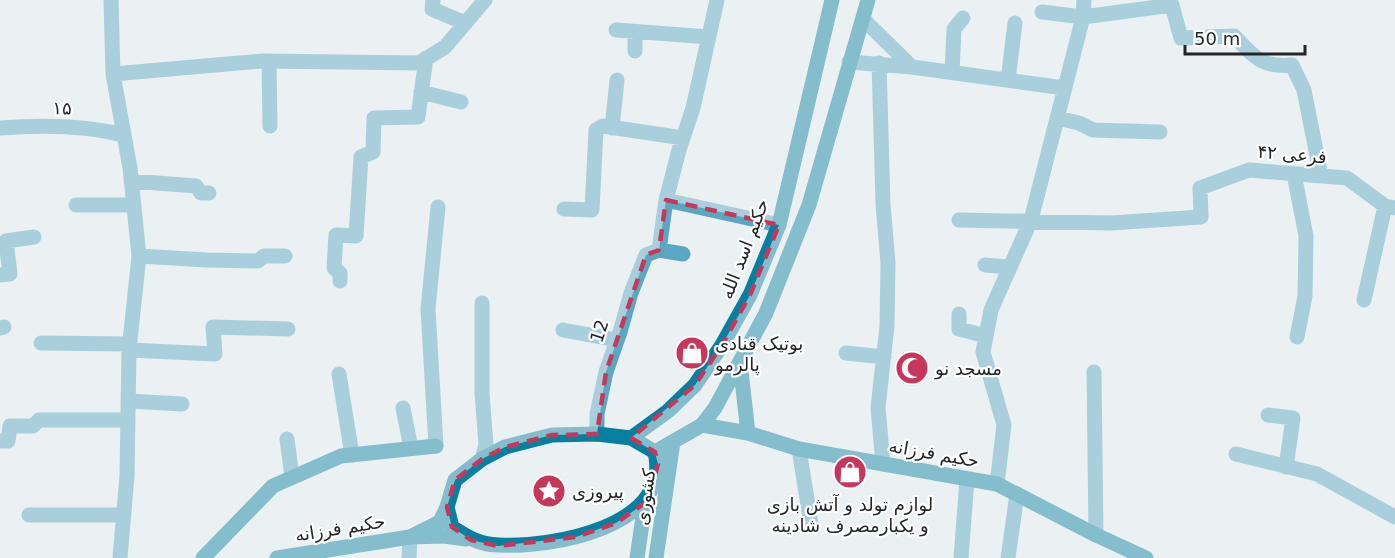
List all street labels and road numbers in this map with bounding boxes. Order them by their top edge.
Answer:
street label: ۱۵ [52,97,72,119]
street label: فرعی ۴۲ [1256,141,1327,168]
street label: حکیم اسد الله [715,196,774,302]
street label: 12 [585,317,613,345]
street label: حکیم فرزانه [887,435,981,472]
street label: کشوری [631,467,660,527]
street label: حکیم فرزانه [293,511,387,546]

